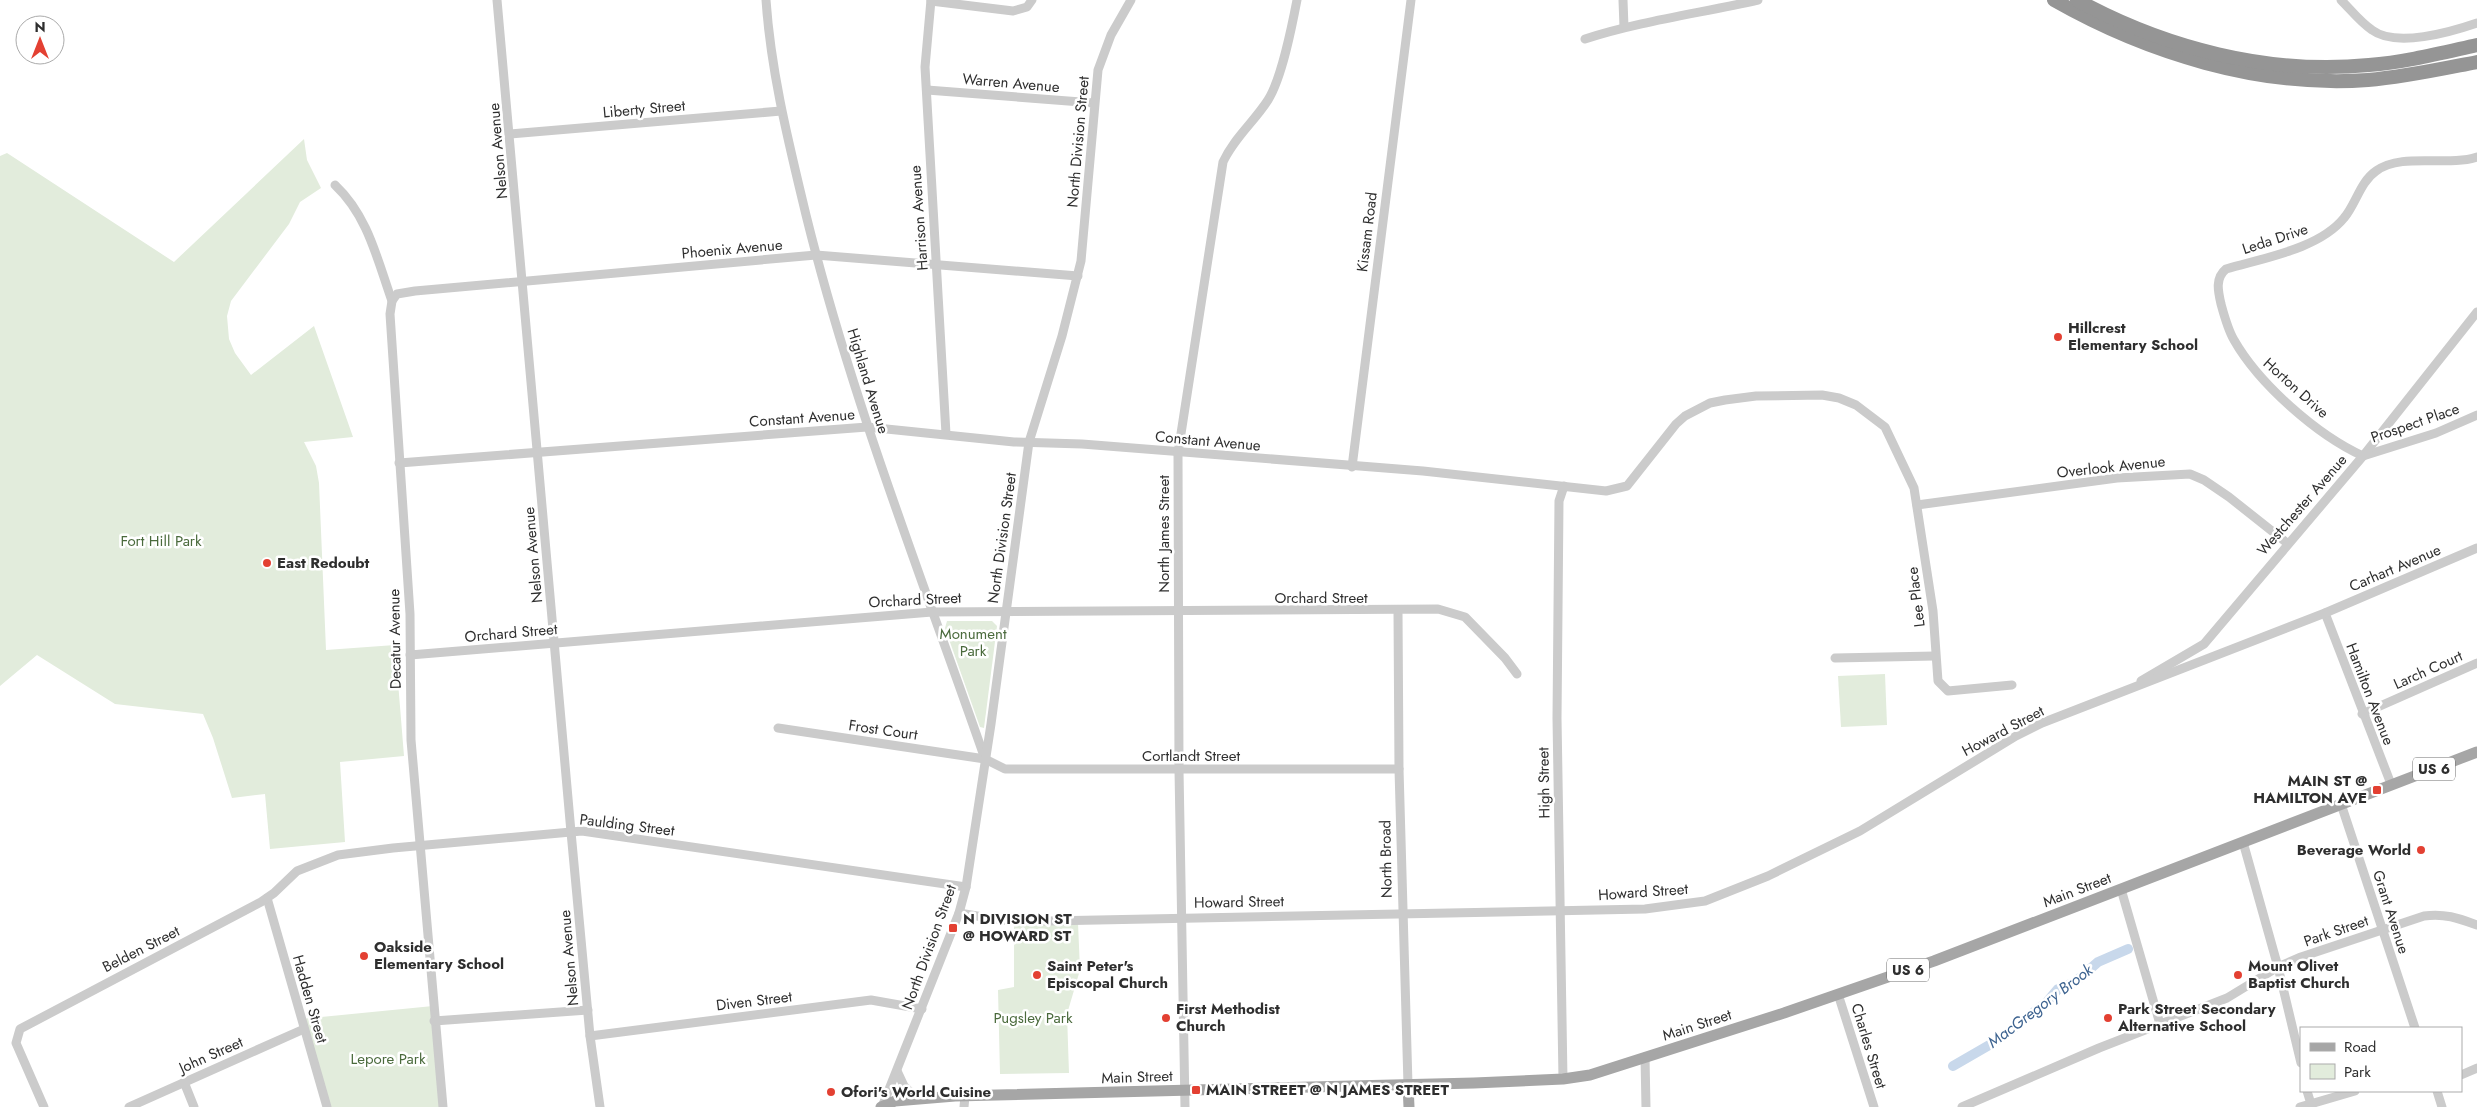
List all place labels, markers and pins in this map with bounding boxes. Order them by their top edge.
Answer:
place label: Hillcrest Elementary School [2068,317,2198,356]
marker: Hillcrest Elementary School [2052,331,2064,343]
place label: East Redoubt [277,552,370,574]
marker: East Redoubt [261,557,273,569]
place label: MAIN ST @ HAMILTON AVE [2253,770,2367,809]
marker: MAIN ST @ HAMILTON AVE [2371,784,2383,796]
place label: Beverage World [2297,839,2411,861]
marker: Beverage World [2415,844,2427,856]
place label: N DIVISION ST @ HOWARD ST [963,908,1072,947]
marker: N DIVISION ST @ HOWARD ST [947,922,959,934]
place label: Oakside Elementary School [374,936,504,975]
marker: Oakside Elementary School [358,950,370,962]
place label: Saint Peter's Episcopal Church [1047,955,1168,994]
place label: Mount Olivet Baptist Church [2248,955,2350,994]
marker: Saint Peter's Episcopal Church [1031,969,1043,981]
marker: Mount Olivet Baptist Church [2232,969,2244,981]
place label: First Methodist Church [1176,998,1280,1037]
place label: Park Street Secondary Alternative School [2117,998,2276,1037]
marker: First Methodist Church [1160,1012,1172,1024]
marker: Park Street Secondary Alternative School [2102,1012,2114,1024]
place label: MAIN STREET @ N JAMES STREET [1206,1079,1449,1101]
place label: Ofori's World Cuisine [841,1081,992,1103]
marker: MAIN STREET @ N JAMES STREET [1190,1084,1202,1096]
marker: Ofori's World Cuisine [825,1086,837,1098]

